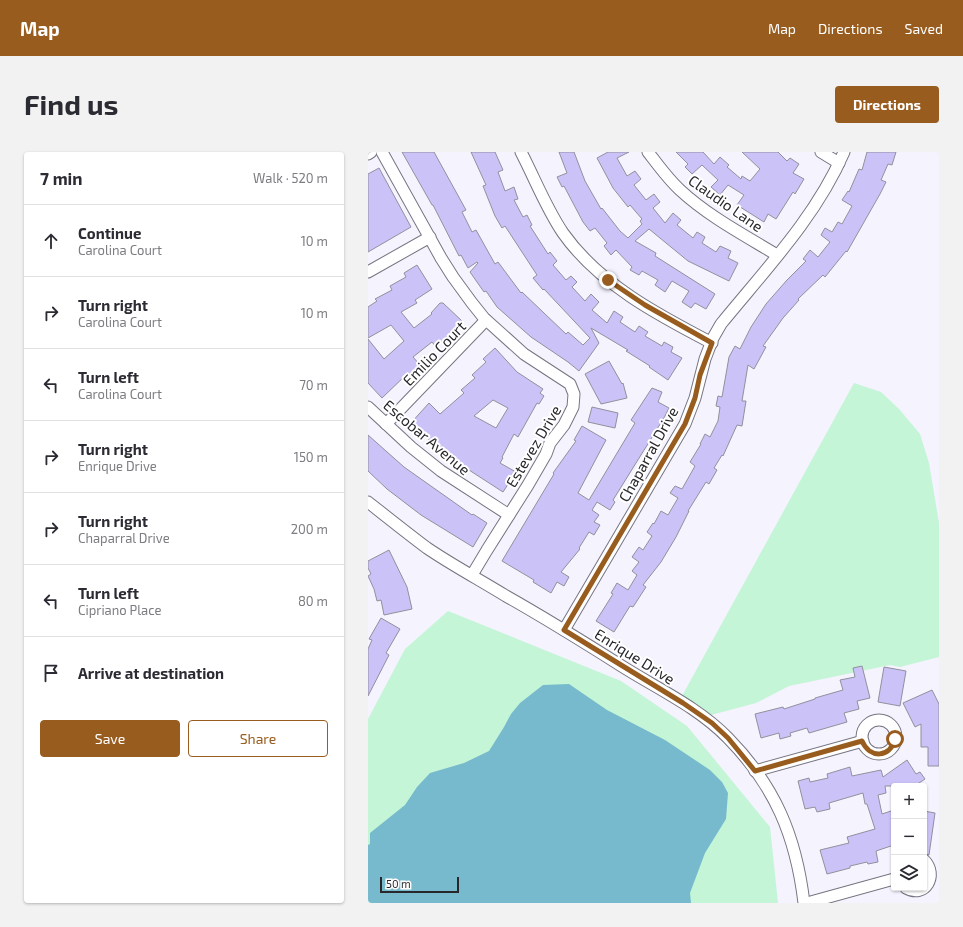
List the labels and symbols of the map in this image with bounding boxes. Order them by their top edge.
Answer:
street label: Claudio Lane [685,171,767,235]
route end [599,271,617,289]
street label: Emilio Court [399,317,469,389]
street label: Escobar Avenue [380,396,474,478]
street label: Estevez Drive [502,402,564,490]
street label: Chaparral Drive [614,403,682,505]
street label: Enrique Drive [592,624,678,688]
route start [886,730,904,748]
scale bar [380,875,459,894]

